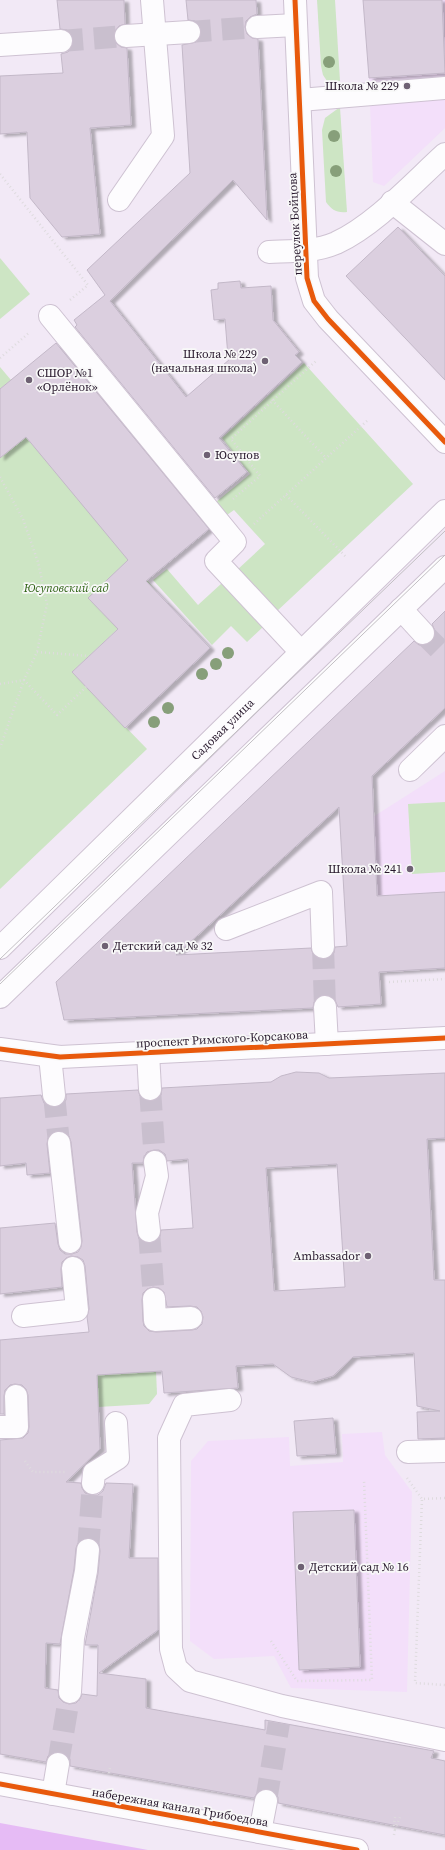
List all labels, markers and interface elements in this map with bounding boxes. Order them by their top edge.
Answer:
place label: Школа № 229 [325,78,399,94]
marker: Школа № 229 [402,81,412,91]
street label: переулок Бойцова [284,171,306,276]
place label: Школа № 229 (начальная школа) [151,346,257,376]
marker: Школа № 229 (начальная школа) [260,356,270,366]
place label: СШОР №1 «Орлёнок» [37,365,98,395]
marker: СШОР №1 «Орлёнок» [24,375,34,385]
place label: Юсупов [215,447,259,463]
marker: Юсупов [202,450,212,460]
park label: Юсуповский сад [23,580,109,596]
street label: Садовая улица [188,694,258,764]
place label: Школа № 241 [328,861,402,877]
marker: Школа № 241 [405,864,415,874]
place label: Детский сад № 32 [113,938,213,954]
marker: Детский сад № 32 [100,941,110,951]
street label: проспект Римского-Корсакова [136,1026,309,1051]
place label: Ambassador [293,1248,360,1264]
marker: Ambassador [363,1251,373,1261]
place label: Детский сад № 16 [309,1559,409,1575]
marker: Детский сад № 16 [296,1562,306,1572]
street label: набережная канала Грибоедова [91,1784,270,1831]

